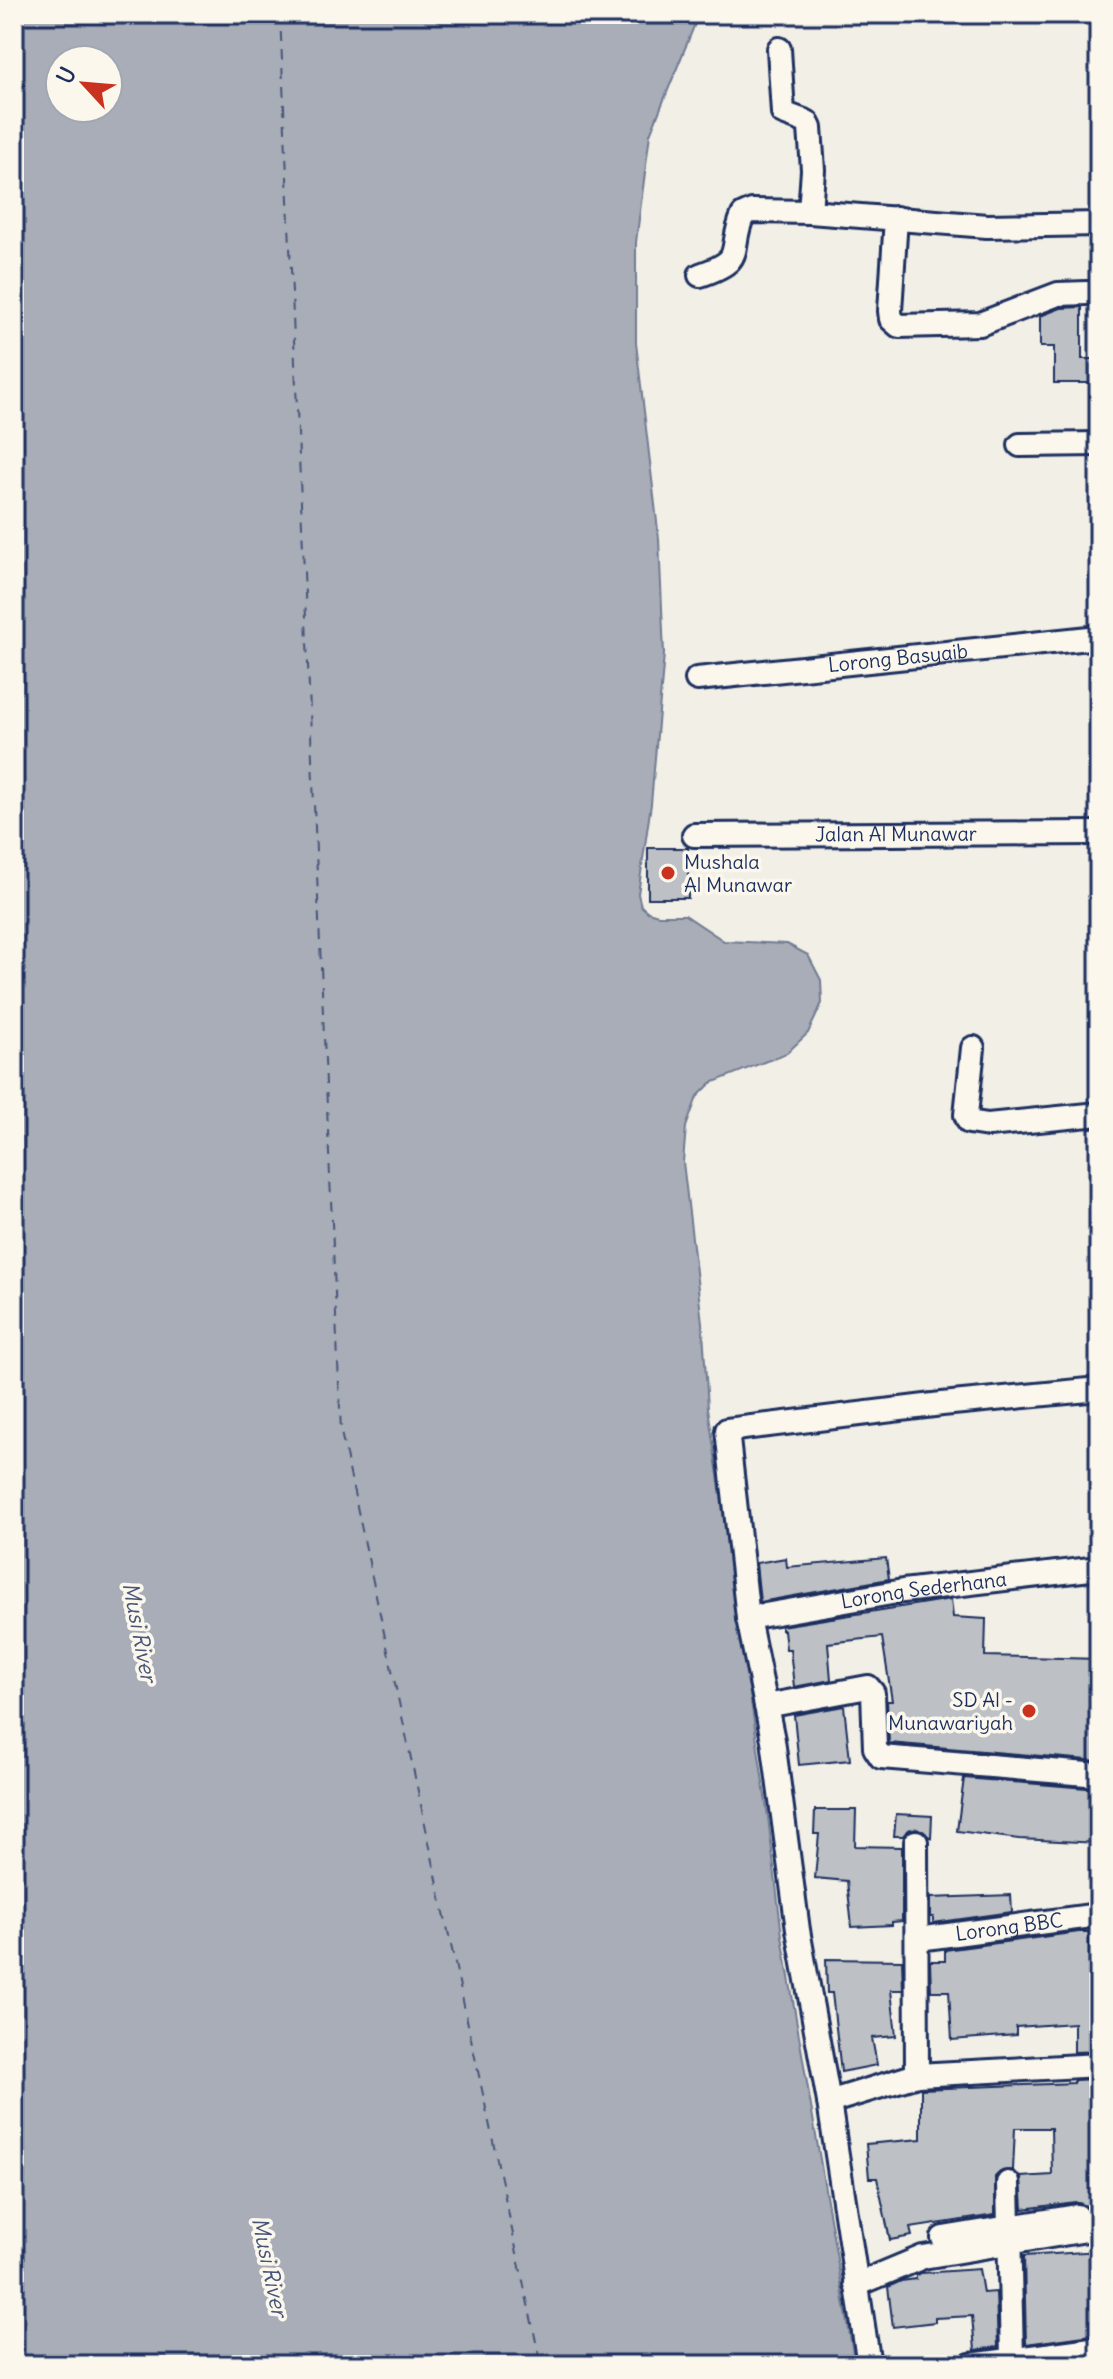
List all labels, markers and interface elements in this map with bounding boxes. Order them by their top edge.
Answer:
north arrow [44,44,124,124]
text: U [50,62,82,88]
street label: Lorong Basyaib [827,638,969,677]
street label: Jalan Al Munawar [815,821,977,846]
place label: Mushala Al Munawar [684,849,792,897]
marker: Mushala Al Munawar [659,864,677,882]
street label: Lorong Sederhana [839,1566,1008,1614]
water label: Musi River [117,1580,164,1687]
place label: SD Al - Munawariyah [888,1687,1013,1735]
marker: SD Al - Munawariyah [1020,1702,1038,1720]
street label: Lorong BBC [954,1907,1064,1946]
water label: Musi River [246,2215,295,2322]

